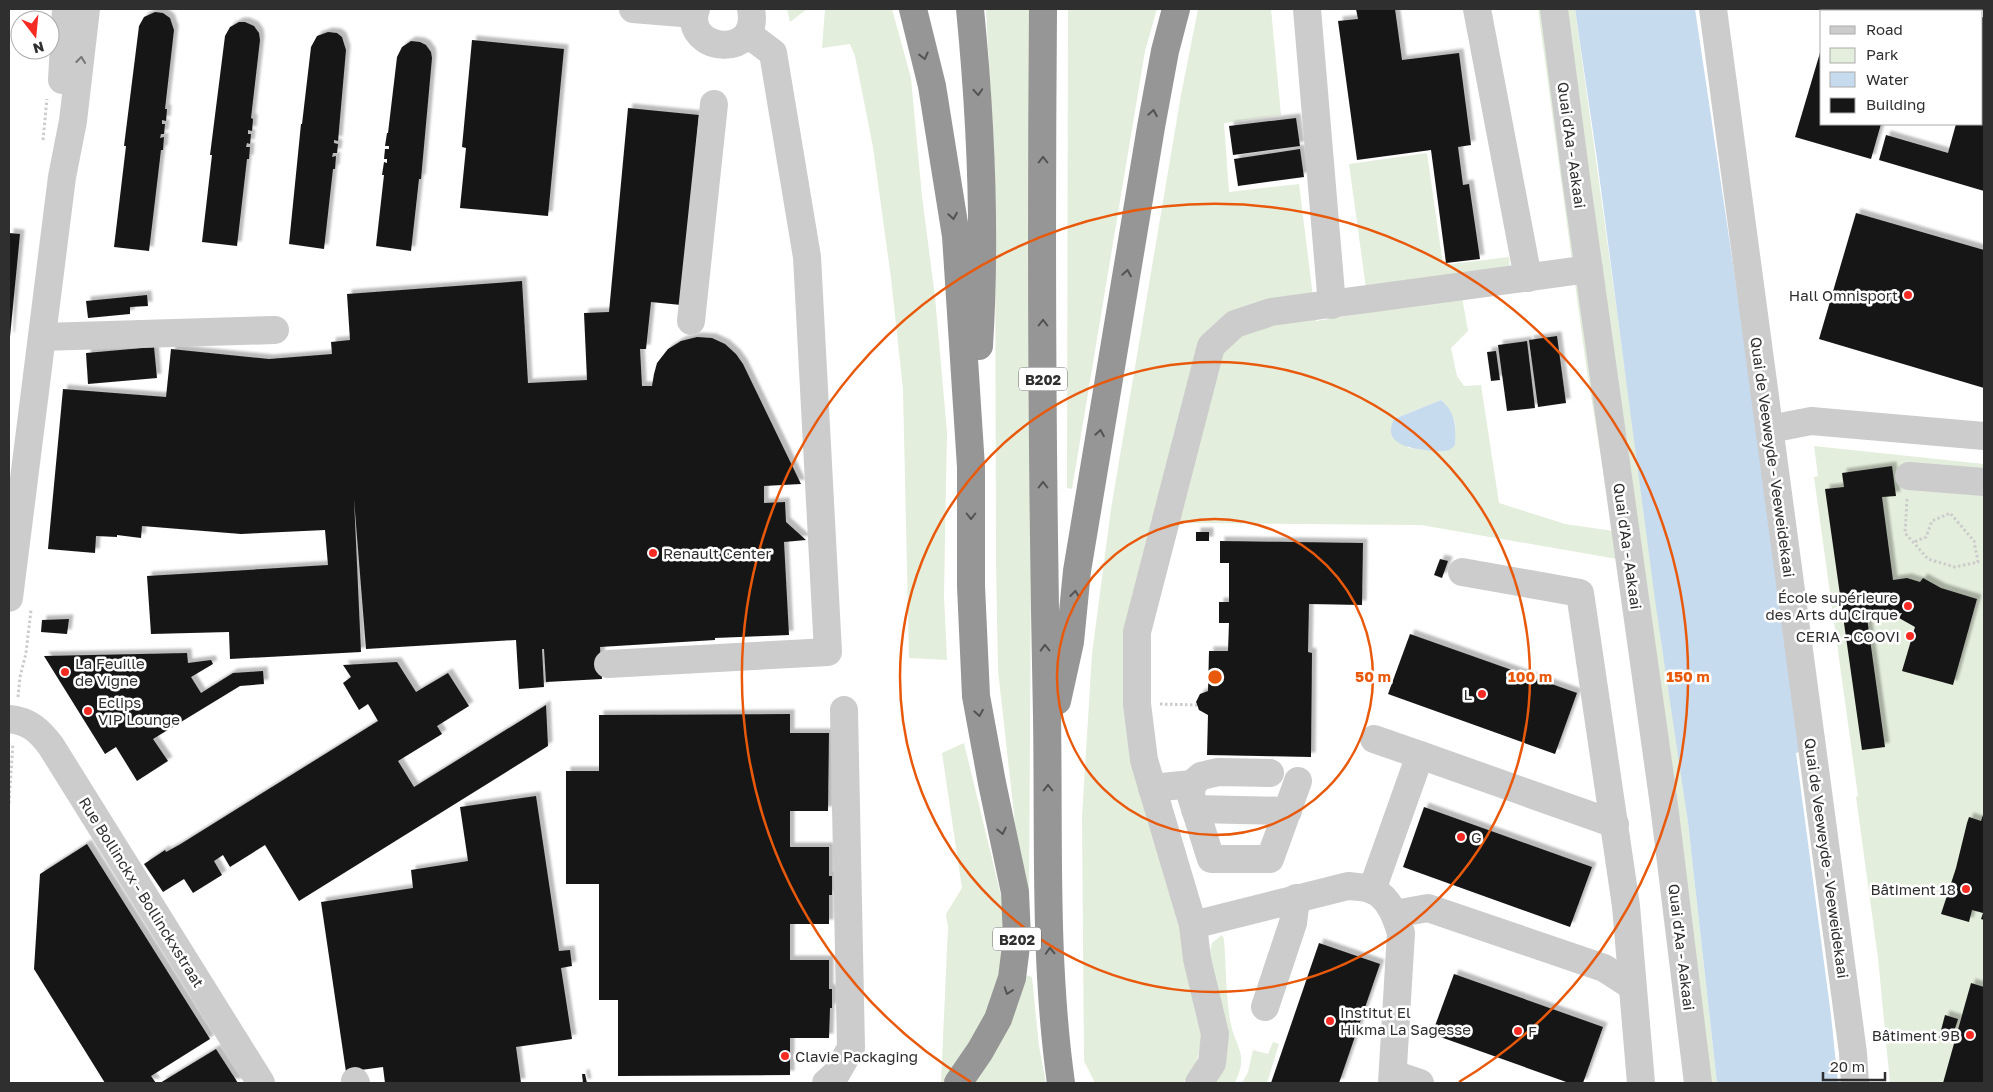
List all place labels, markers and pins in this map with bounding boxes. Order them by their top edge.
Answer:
place label: Hall Omnisport [1789,286,1898,304]
marker: Hall Omnisport [1902,289,1914,301]
place label: Renault Center [663,544,771,562]
marker: Renault Center [647,547,659,559]
place label: École supérieure des Arts du Cirque [1766,588,1898,623]
marker: École supérieure des Arts du Cirque [1902,600,1914,612]
place label: CERIA - COOVI [1796,627,1900,645]
marker: CERIA - COOVI [1904,630,1916,642]
place label: La Feuille de Vigne [75,654,145,689]
marker: La Feuille de Vigne [59,666,71,678]
centre of rings [1206,668,1224,686]
place label: L [1463,685,1472,703]
marker: L [1476,688,1488,700]
place label: Eclips VIP Lounge [98,693,180,728]
marker: Eclips VIP Lounge [82,705,94,717]
place label: G [1471,828,1482,846]
marker: G [1455,831,1467,843]
place label: Bâtiment 18 [1870,880,1956,898]
marker: Bâtiment 18 [1960,883,1972,895]
place label: Institut El Hikma La Sagesse [1340,1003,1471,1038]
marker: Institut El Hikma La Sagesse [1324,1015,1336,1027]
place label: F [1528,1022,1537,1040]
marker: F [1512,1025,1524,1037]
place label: Bâtiment 9B [1872,1026,1960,1044]
marker: Bâtiment 9B [1964,1029,1976,1041]
place label: Clavie Packaging [795,1047,918,1065]
marker: Clavie Packaging [779,1050,791,1062]

